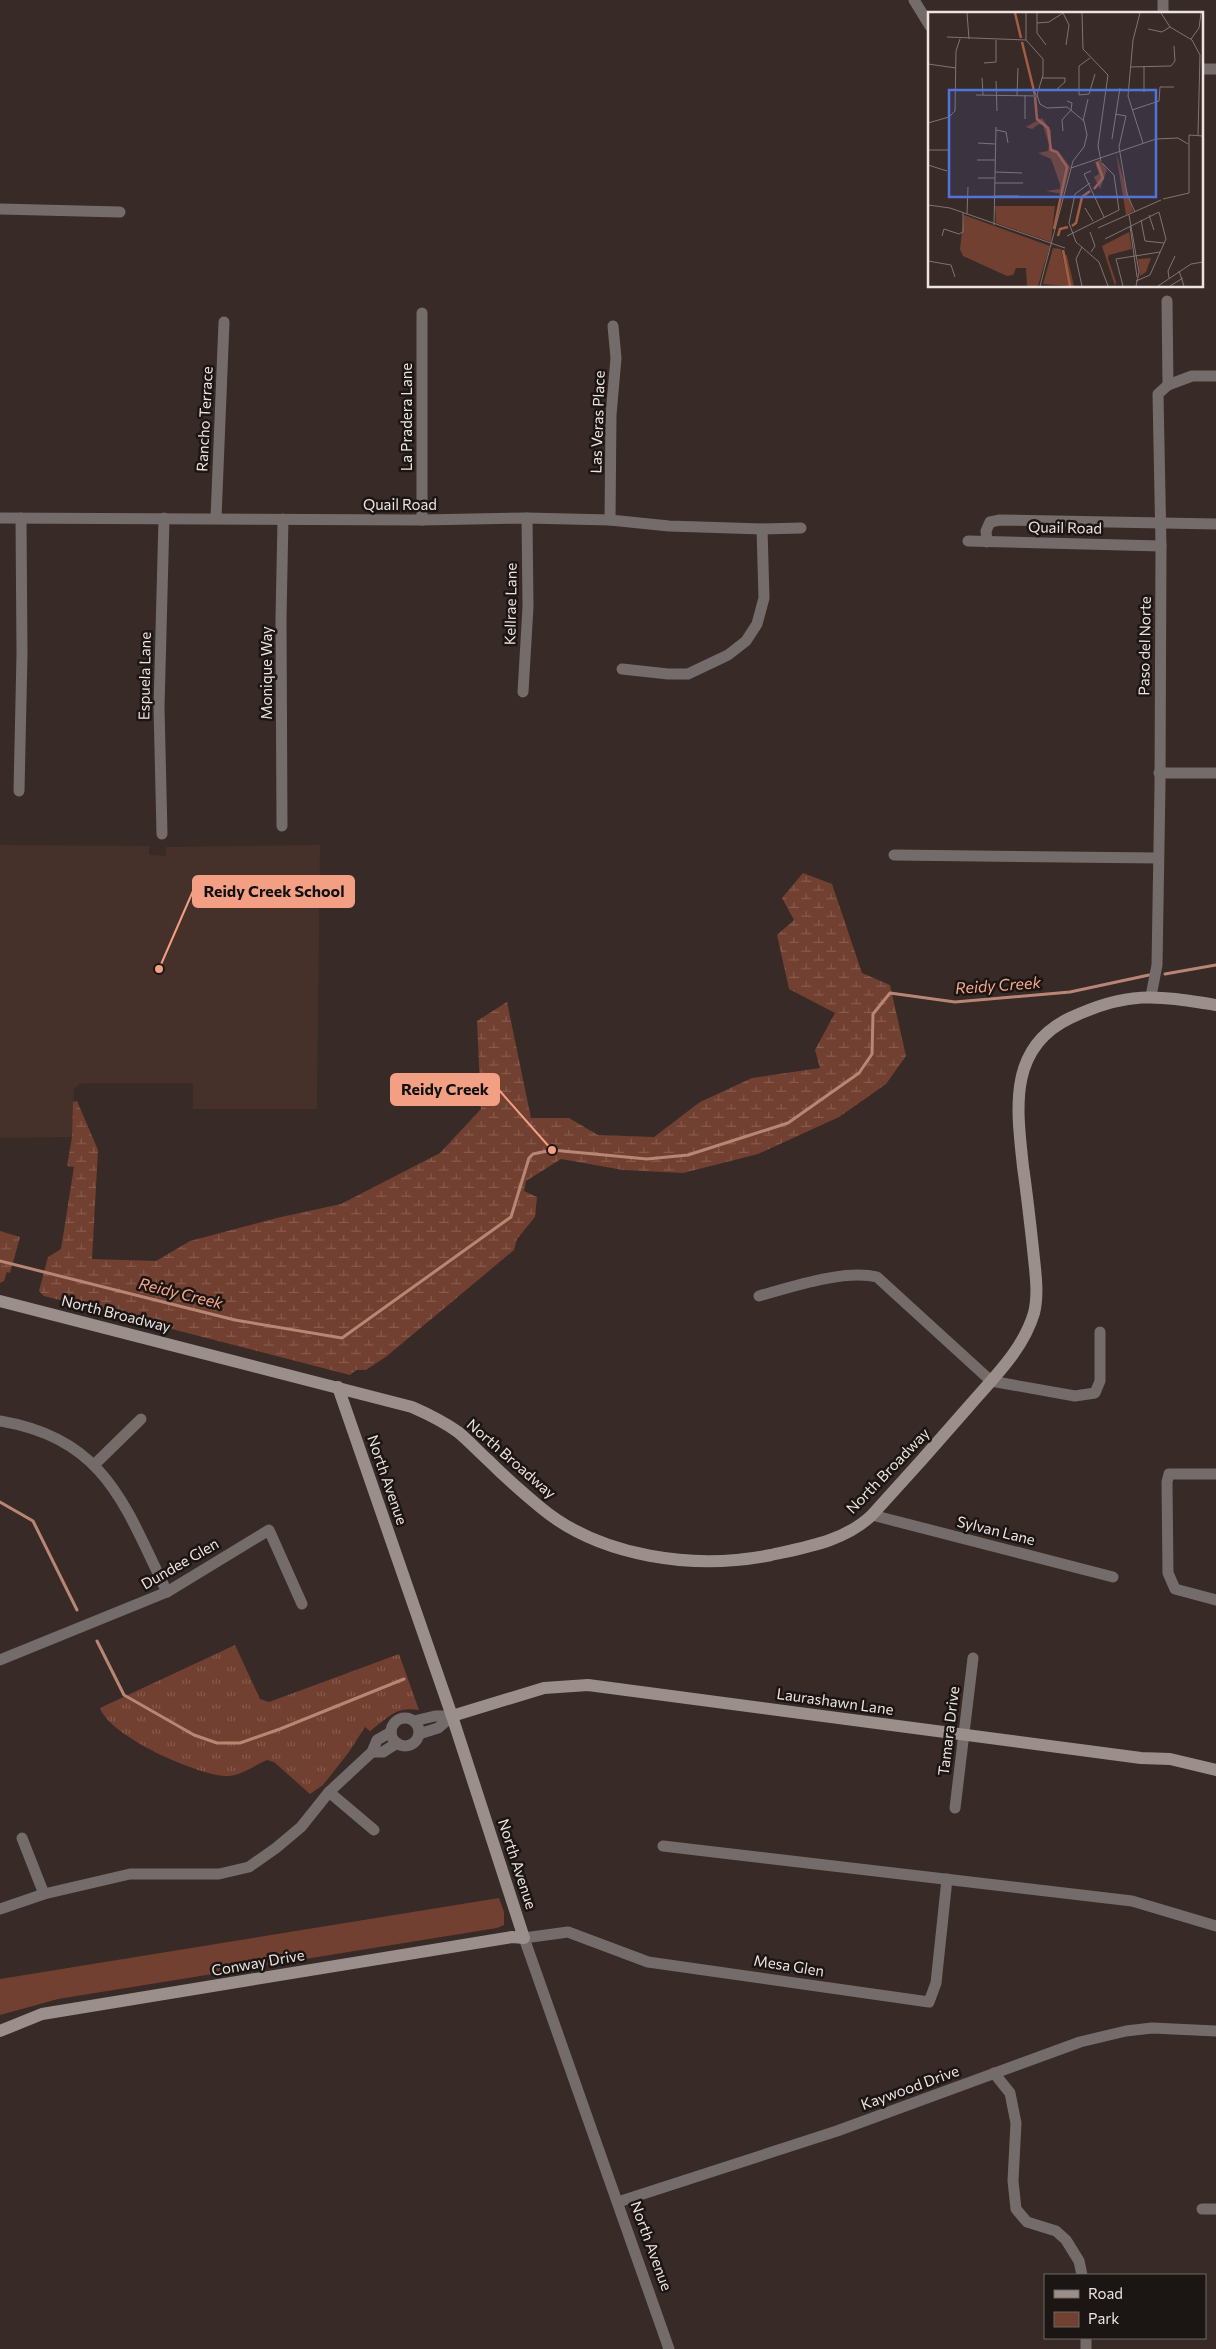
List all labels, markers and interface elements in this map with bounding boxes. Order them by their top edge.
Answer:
inset map [928,12,1204,288]
street label: La Pradera Lane [397,363,415,471]
street label: Rancho Terrace [192,366,216,472]
street label: Las Veras Place [586,370,608,474]
street label: Quail Road [363,495,437,513]
street label: Quail Road [1028,517,1102,537]
street label: Kellrae Lane [500,563,520,645]
street label: Paso del Norte [1134,596,1154,696]
street label: Monique Way [257,626,275,720]
street label: Espuela Lane [134,632,154,720]
callout: Reidy Creek School [193,876,354,907]
text: Reidy Creek School [203,881,345,900]
water label: Reidy Creek [954,972,1042,997]
callout: Reidy Creek [391,1074,499,1105]
text: Reidy Creek [401,1079,490,1098]
water label: Reidy Creek [137,1273,225,1312]
street label: North Broadway [60,1291,173,1335]
street label: North Broadway [463,1415,560,1502]
street label: North Broadway [842,1424,933,1517]
street label: North Avenue [364,1432,412,1527]
street label: Sylvan Lane [955,1512,1037,1548]
street label: Dundee Glen [137,1534,222,1593]
street label: Laurashawn Lane [775,1684,895,1718]
street label: Tamara Drive [934,1685,962,1777]
street label: North Avenue [495,1816,541,1911]
street label: Conway Drive [210,1945,306,1979]
street label: Mesa Glen [753,1951,826,1979]
street label: Kaywood Drive [858,2061,961,2113]
street label: North Avenue [627,2198,676,2293]
legend [1044,2274,1206,2339]
text: Road [1088,2284,1123,2302]
text: Park [1088,2309,1119,2327]

